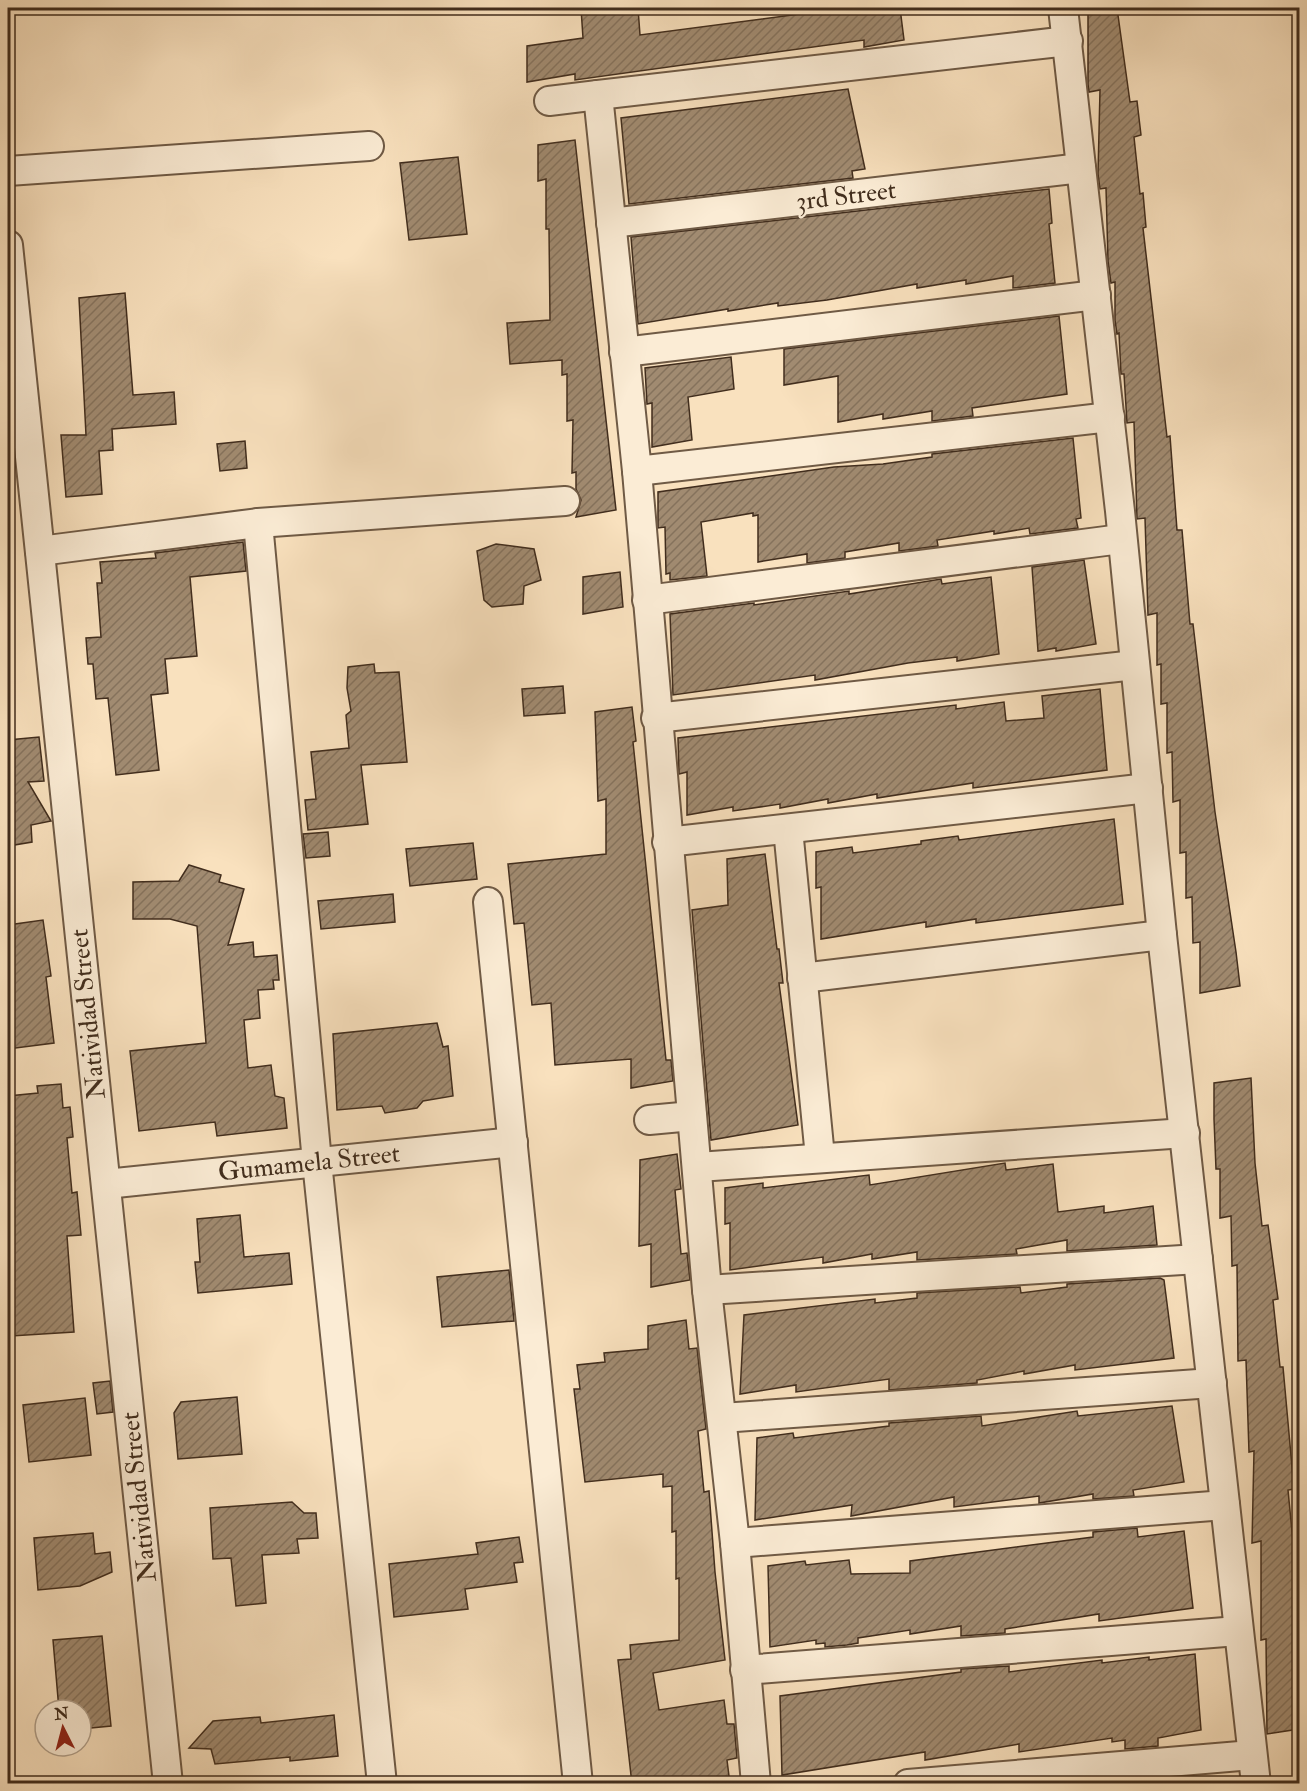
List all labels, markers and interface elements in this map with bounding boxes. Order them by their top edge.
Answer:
street label: 3rd Street [794,174,898,218]
street label: Natividad Street [63,927,113,1101]
street label: Gumamela Street [217,1138,401,1188]
street label: Natividad Street [114,1410,164,1584]
north arrow [33,1698,93,1758]
text: N [52,1703,70,1725]

